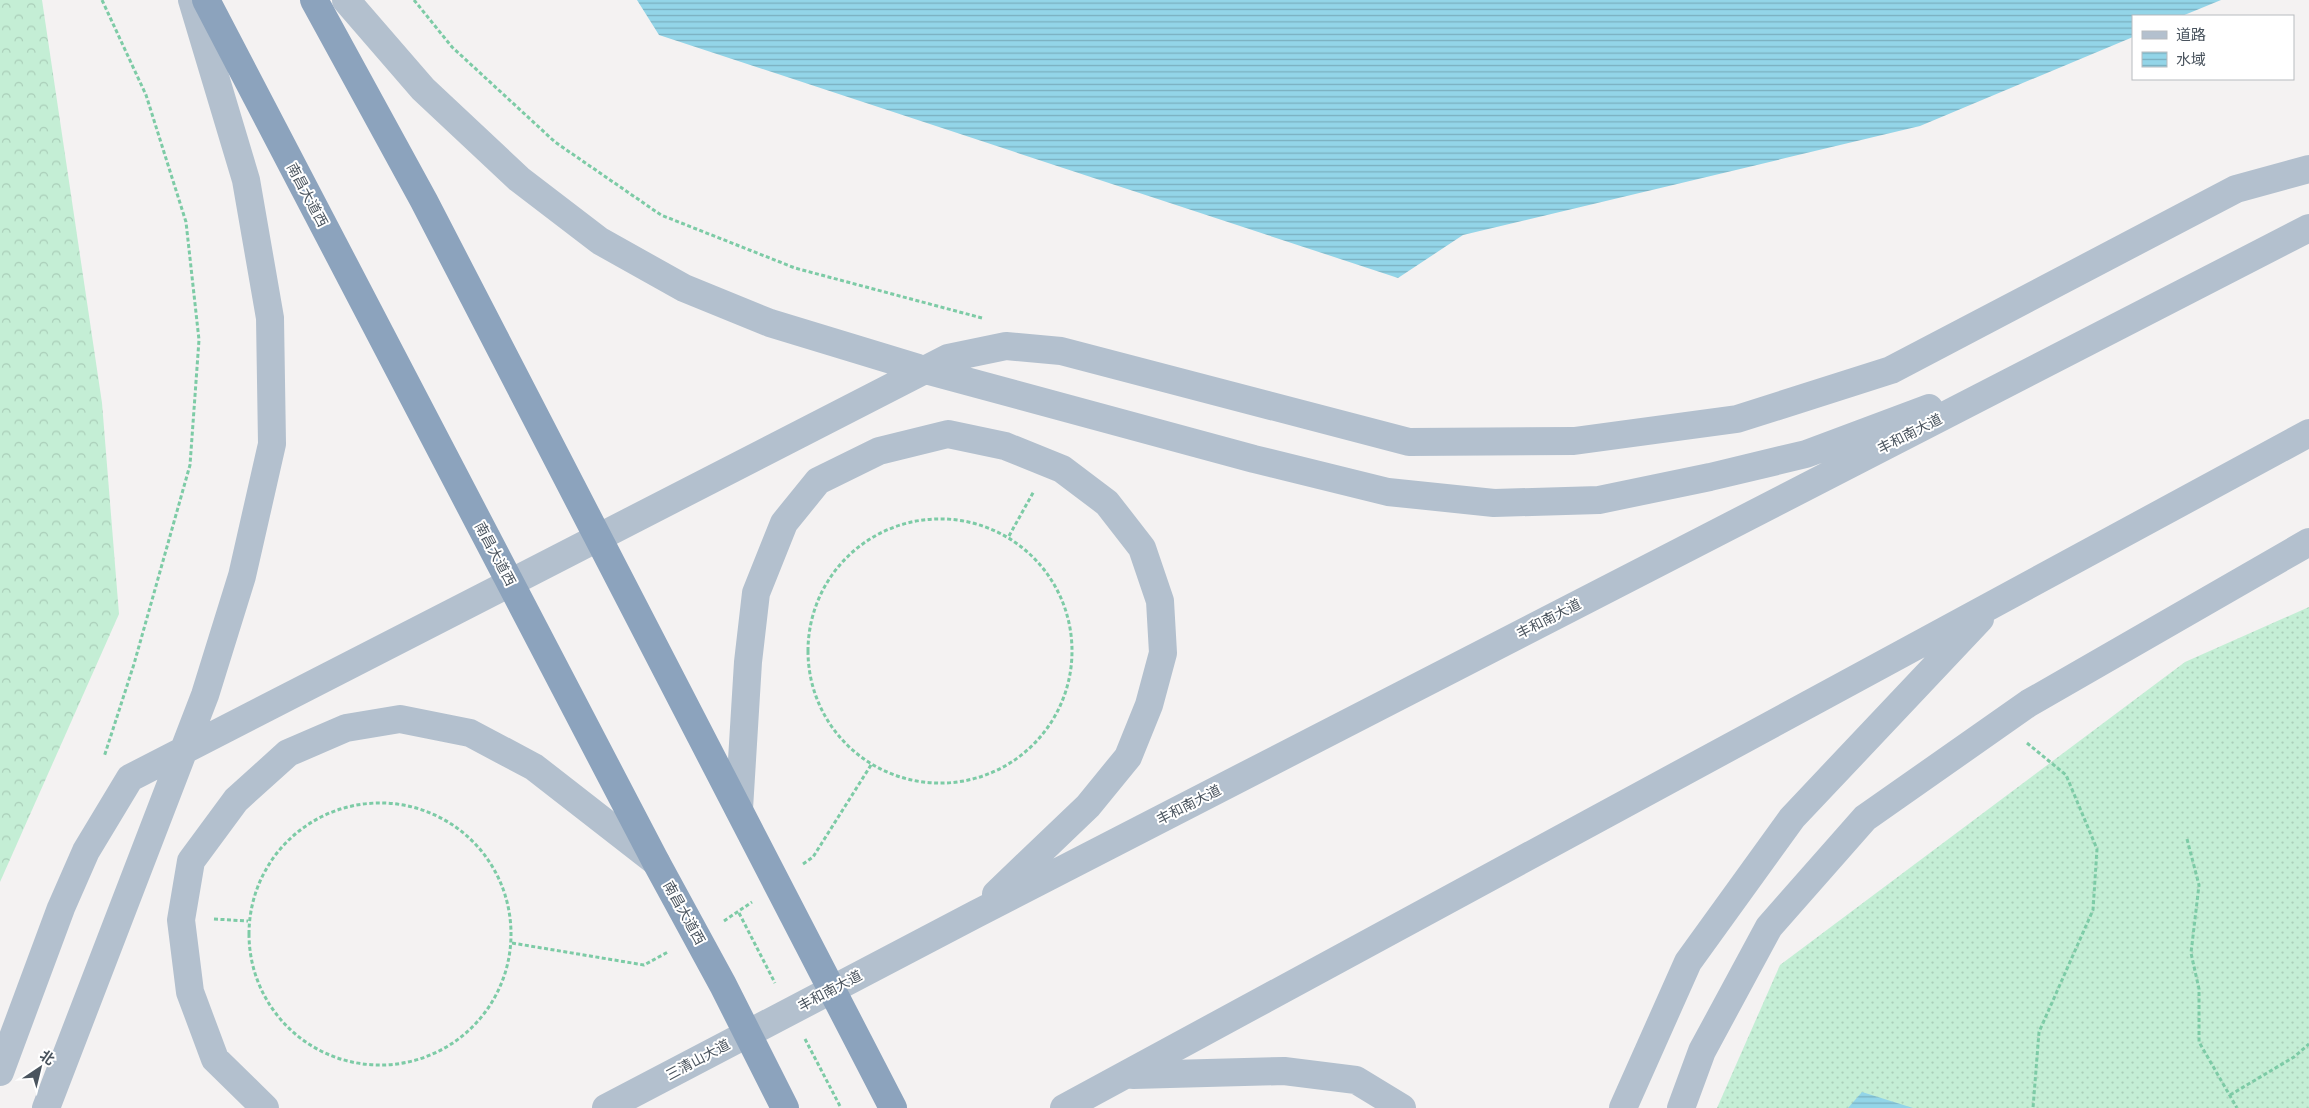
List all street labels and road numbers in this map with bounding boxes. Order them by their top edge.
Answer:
street label: 南昌大道西 [283,160,331,230]
street label: 丰和南大道 [1875,411,1945,457]
street label: 南昌大道西 [471,519,519,589]
street label: 丰和南大道 [1514,596,1584,642]
street label: 丰和南大道 [1154,782,1224,828]
street label: 南昌大道西 [660,878,708,948]
street label: 丰和南大道 [795,967,865,1015]
street label: 三清山大道 [663,1036,733,1084]

